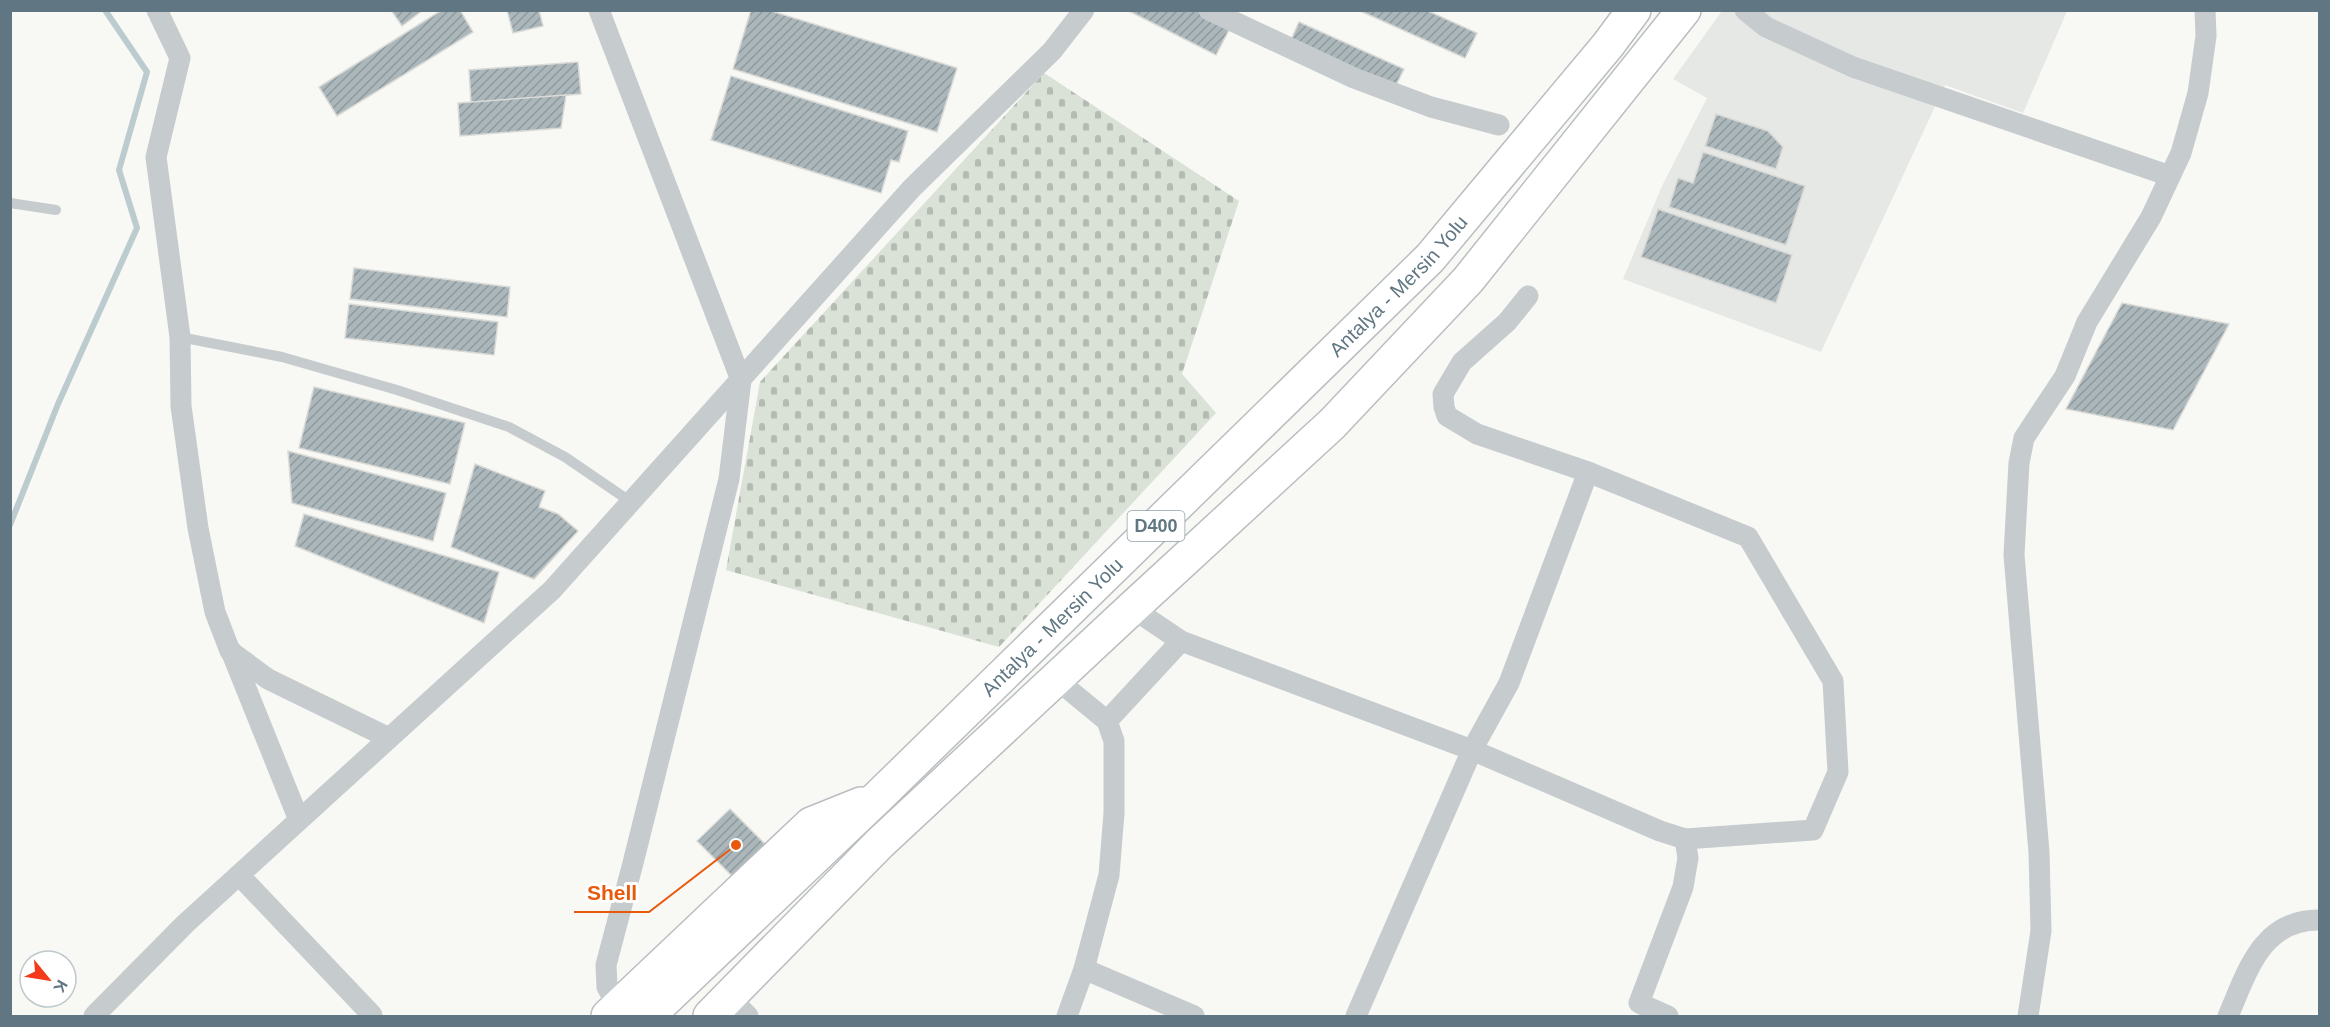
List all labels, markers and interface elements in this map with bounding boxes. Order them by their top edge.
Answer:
street label: Antalya - Mersin Yolu [1325,211,1472,361]
road number: D400 [1128,511,1184,541]
street label: Antalya - Mersin Yolu [977,553,1127,700]
callout: Shell [574,873,649,912]
text: Shell [587,881,637,904]
north arrow [18,949,78,1009]
text: K [50,977,71,996]

